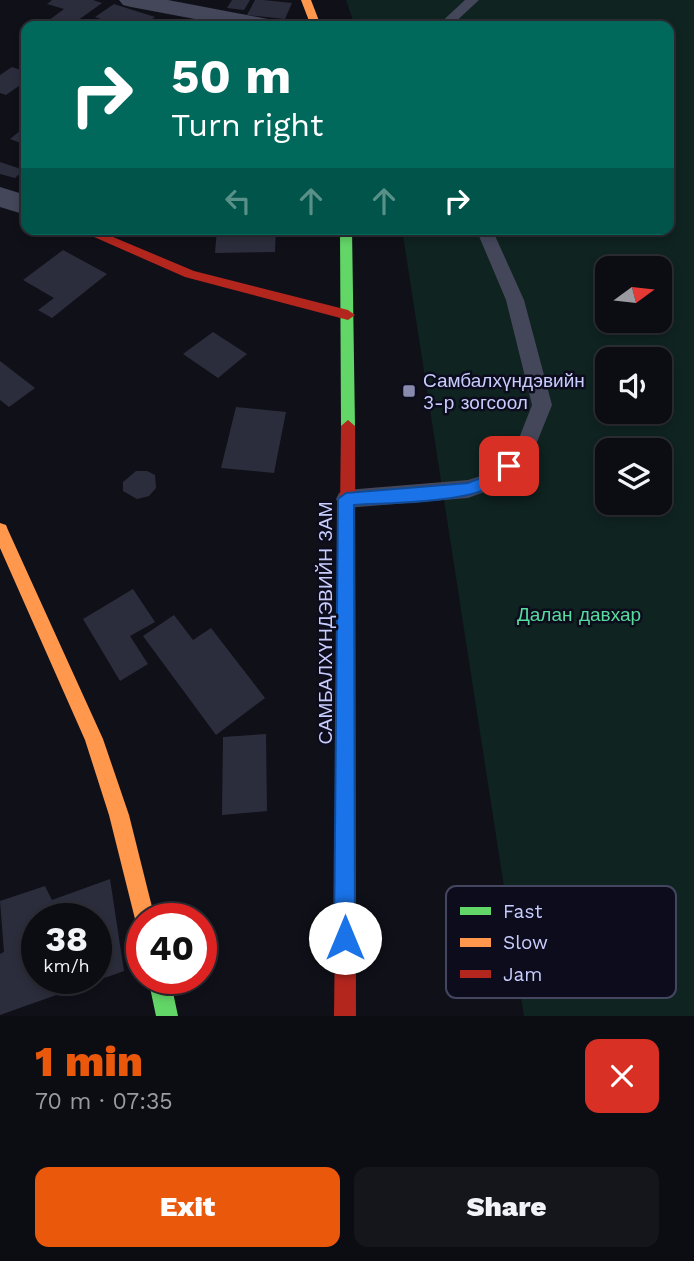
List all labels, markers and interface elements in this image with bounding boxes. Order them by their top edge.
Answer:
text: 50 m [171,47,291,105]
icon: right [56,49,147,140]
text: Turn right [171,106,323,144]
icon: left [219,182,257,220]
icon: ahead [292,182,330,220]
icon: ahead [365,182,403,220]
icon: right [438,182,476,220]
north arrow [595,256,672,332]
map controls [595,256,672,515]
button: sound [595,347,672,424]
place label: Самбалхүндэвийн 3-р зогсоол [423,369,585,414]
marker: Самбалхүндэвийн 3-р зогсоол [401,383,417,399]
pin [479,436,539,496]
button: layers [595,438,672,515]
icon: arrive [490,447,528,485]
street label: САМБАЛХҮНДЭВИЙН ЗАМ [314,501,337,745]
park label: Далан давхар [517,603,641,626]
legend [446,886,676,998]
text: Fast [503,900,542,923]
position arrow [308,901,382,975]
speed limit sign: 40 [126,903,217,994]
text: 38 [45,918,88,960]
text: Slow [503,931,548,954]
text: km/h [43,955,90,976]
text: Jam [503,963,542,986]
text: 1 min [35,1037,143,1086]
button: close [585,1039,659,1113]
text: 70 m · 07:35 [35,1088,173,1115]
button: Exit [35,1167,340,1247]
button: Share [354,1167,659,1247]

